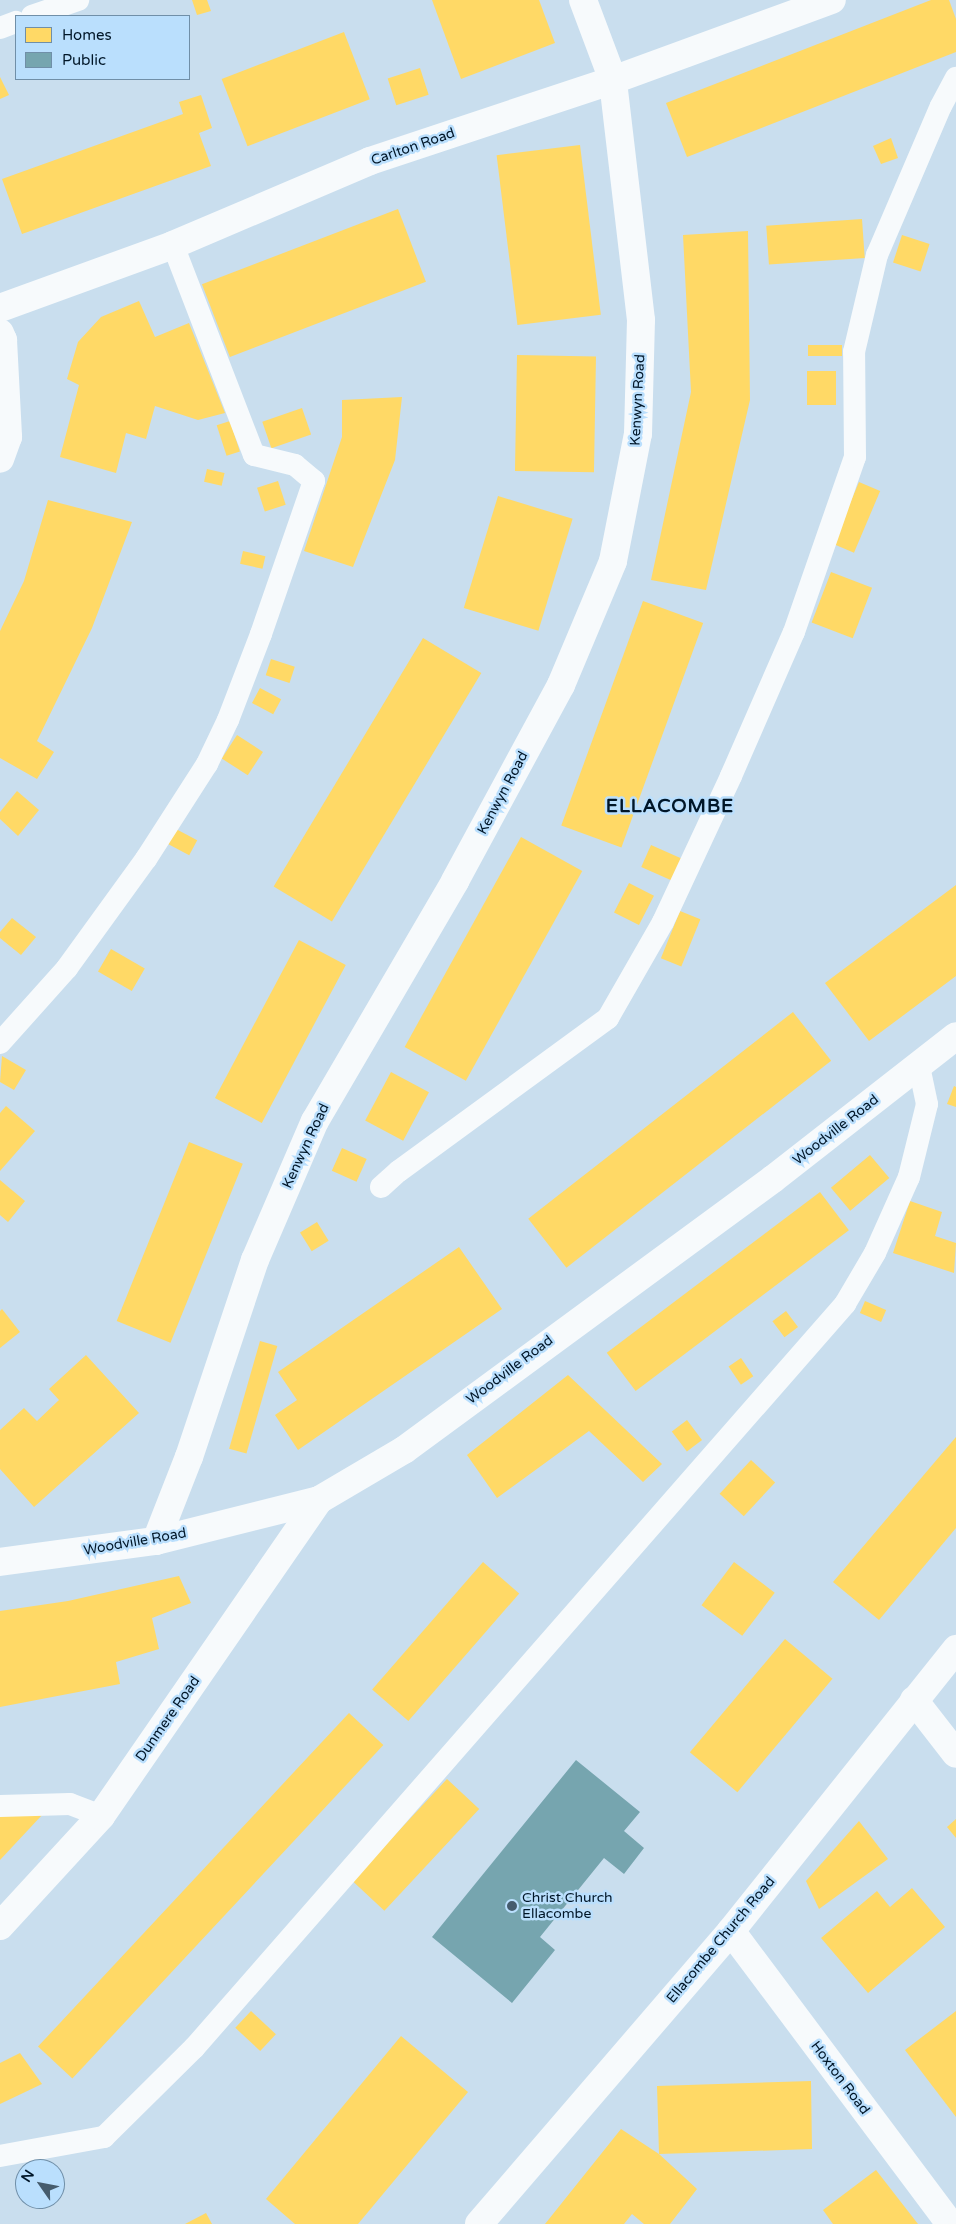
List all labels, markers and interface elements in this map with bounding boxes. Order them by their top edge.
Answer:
legend [15,15,190,80]
text: Homes [62,26,112,44]
text: Public [62,51,106,69]
street label: Carlton Road [369,125,457,169]
street label: Kenwyn Road [627,354,649,446]
street label: Kenwyn Road [474,749,532,837]
district label: ELLACOMBE [605,796,735,818]
street label: Woodville Road [790,1091,882,1169]
street label: Kenwyn Road [279,1101,333,1191]
street label: Woodville Road [463,1332,557,1408]
street label: Woodville Road [82,1525,188,1559]
street label: Dunmere Road [132,1673,204,1765]
street label: Ellacombe Church Road [663,1873,779,2007]
place label: Christ Church Ellacombe [522,1890,613,1922]
marker: Christ Church Ellacombe [506,1900,518,1912]
street label: Hoxton Road [807,2038,873,2118]
north arrow [15,2159,65,2209]
text: N [18,2167,38,2185]

